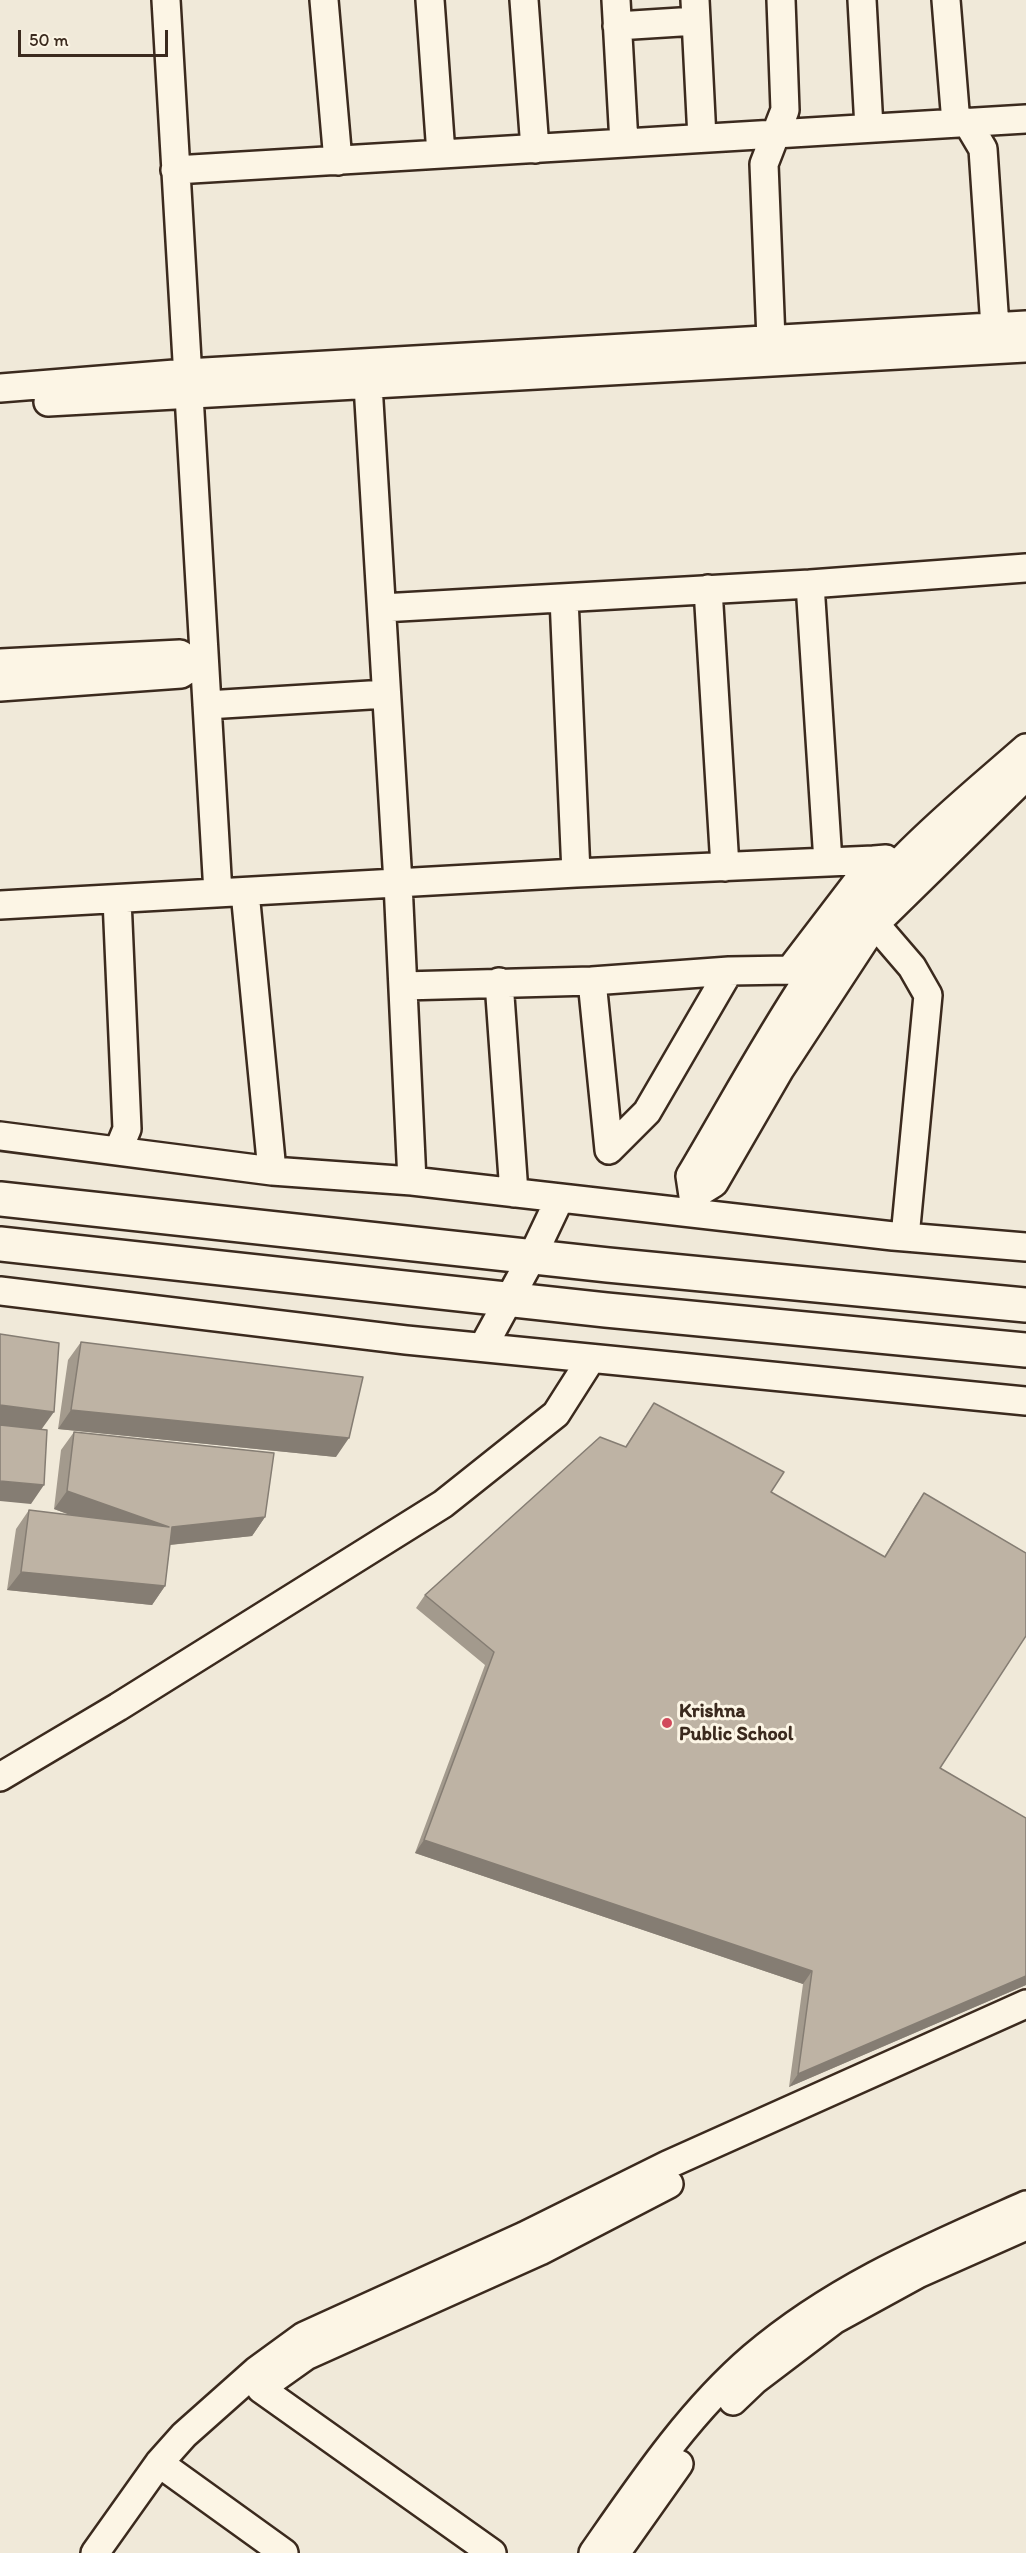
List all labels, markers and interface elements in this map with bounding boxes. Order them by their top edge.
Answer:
scale bar [21,18,171,56]
text: 50 m [29,29,69,51]
place label: Krishna Public School [679,1700,793,1747]
marker: Krishna Public School [660,1716,674,1730]

